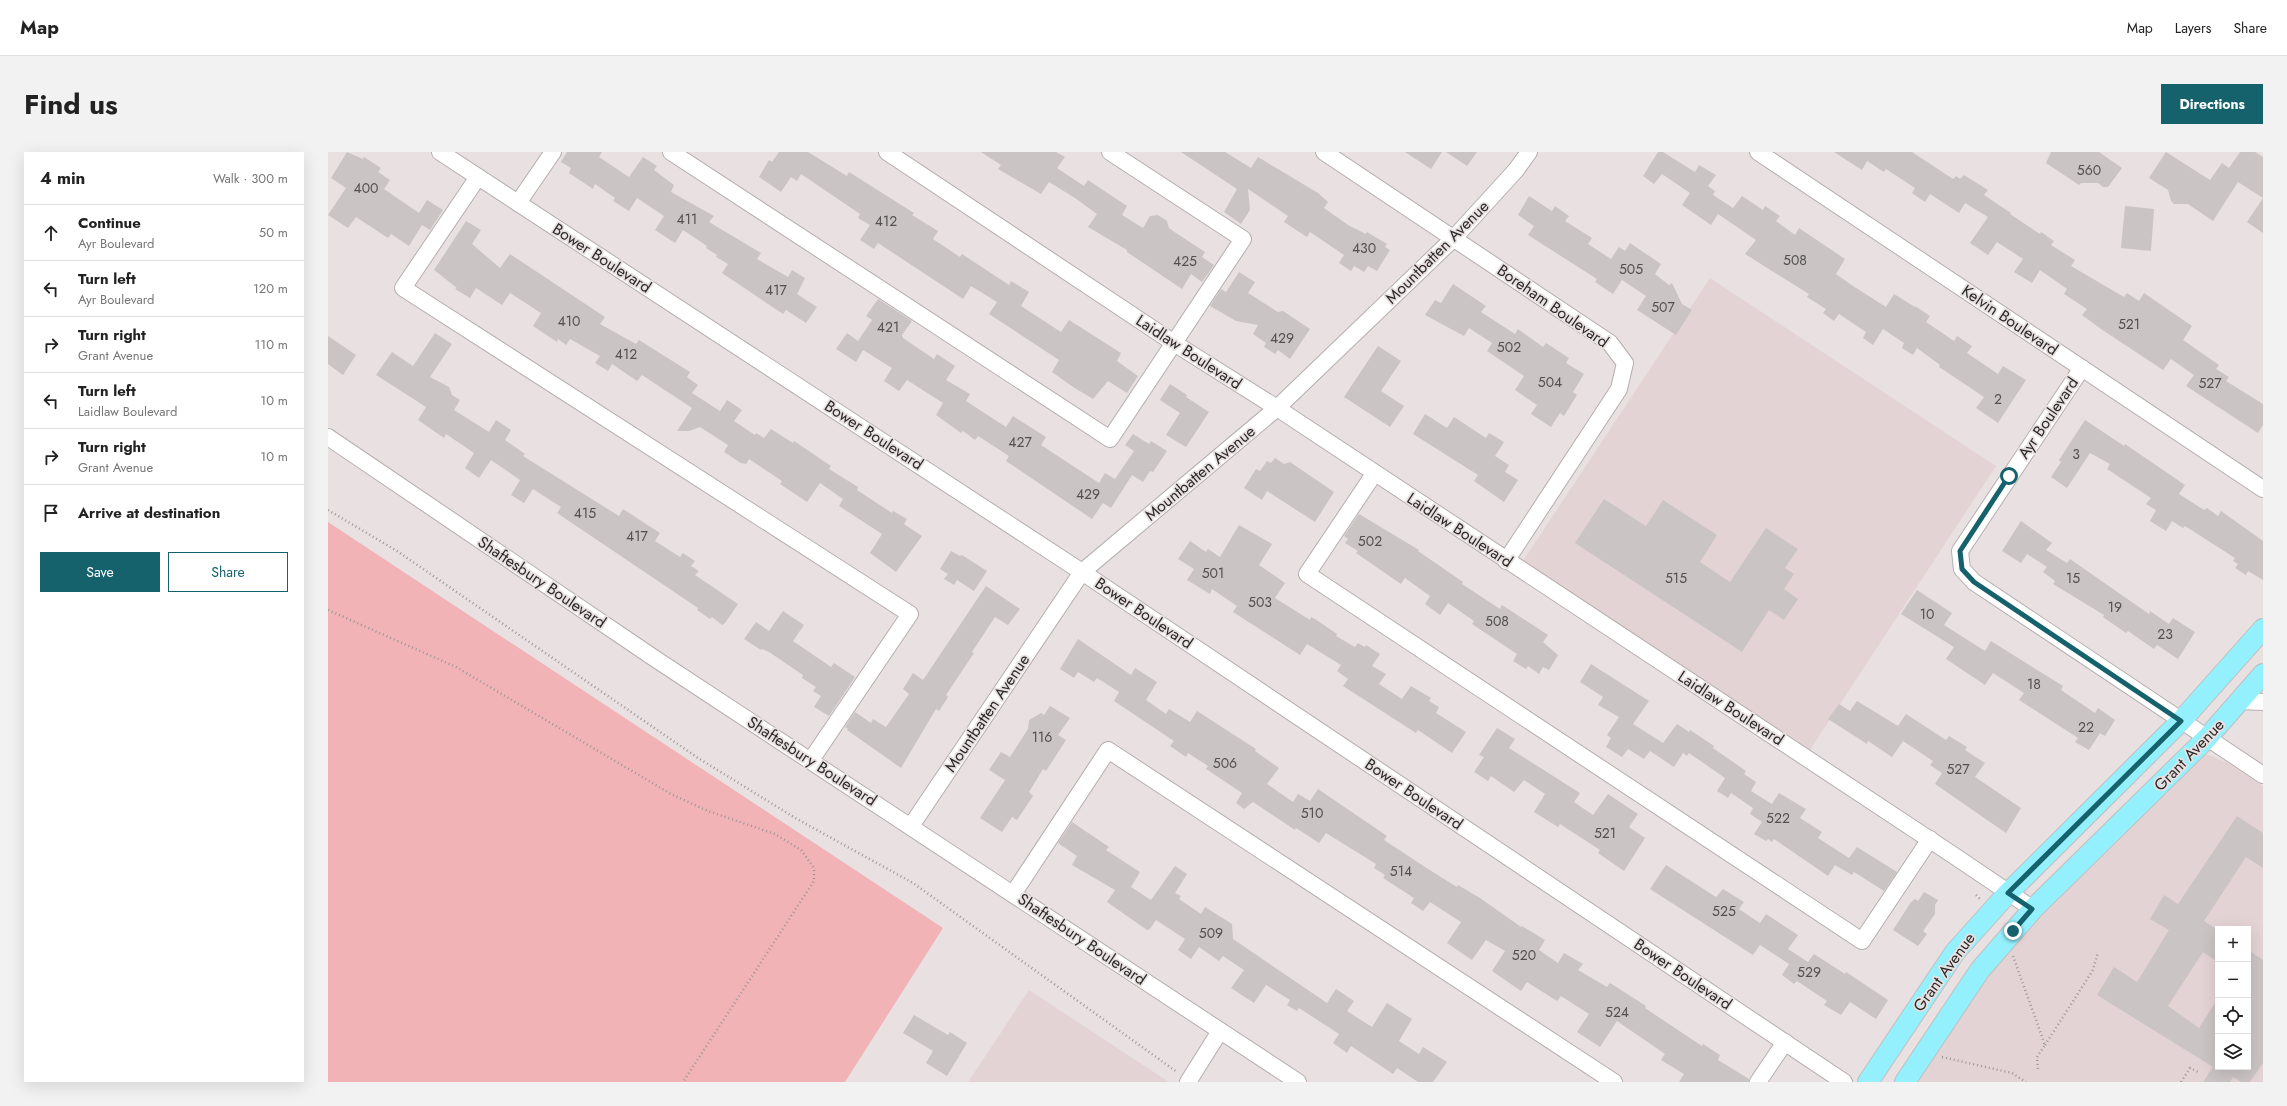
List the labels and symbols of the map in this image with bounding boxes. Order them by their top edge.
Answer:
house number: 560 [2077,160,2101,180]
house number: 400 [354,178,378,198]
street label: Mountbatten Avenue [1380,195,1494,309]
house number: 411 [677,209,697,229]
house number: 412 [875,211,897,231]
street label: Bower Boulevard [548,217,656,299]
house number: 430 [1352,238,1376,258]
house number: 508 [1783,250,1807,270]
house number: 425 [1173,251,1197,271]
street label: Boreham Boulevard [1492,259,1614,353]
house number: 505 [1619,259,1643,279]
street label: Kelvin Boulevard [1957,279,2063,361]
house number: 417 [765,280,788,300]
house number: 507 [1651,297,1675,317]
street label: Laidlaw Boulevard [1131,309,1247,395]
house number: 410 [558,311,580,331]
house number: 521 [2118,314,2140,334]
house number: 421 [877,317,899,337]
house number: 429 [1270,328,1294,348]
house number: 502 [1497,337,1521,357]
house number: 412 [615,344,637,364]
house number: 504 [1538,372,1562,392]
street label: Ayr Boulevard [2012,373,2084,463]
house number: 527 [2198,373,2222,393]
house number: 2 [1994,389,2002,409]
street label: Bower Boulevard [820,394,928,476]
street label: Mountbatten Avenue [1140,420,1260,526]
house number: 427 [1008,432,1032,452]
house number: 3 [2072,444,2080,464]
route start [2000,467,2018,485]
house number: 429 [1076,484,1100,504]
street label: Laidlaw Boulevard [1402,487,1518,573]
house number: 415 [574,503,596,523]
house number: 417 [626,526,649,546]
street label: Shaftesbury Boulevard [473,530,611,634]
house number: 502 [1358,531,1382,551]
house number: 501 [1202,563,1224,583]
house number: 515 [1665,568,1687,588]
house number: 15 [2066,568,2080,588]
street label: Bower Boulevard [1090,572,1198,654]
house number: 503 [1248,592,1272,612]
house number: 19 [2108,597,2122,617]
house number: 10 [1920,604,1934,624]
house number: 508 [1485,611,1509,631]
house number: 23 [2157,624,2173,644]
street label: Mountbatten Avenue [939,649,1035,777]
street label: Laidlaw Boulevard [1673,665,1789,751]
house number: 18 [2027,674,2041,694]
street label: Shaftesbury Boulevard [743,710,881,812]
street label: Grant Avenue [2149,714,2229,796]
house number: 22 [2078,717,2094,737]
house number: 116 [1032,727,1052,747]
house number: 506 [1213,753,1237,773]
street label: Bower Boulevard [1360,753,1468,835]
house number: 527 [1946,759,1970,779]
house number: 510 [1301,803,1323,823]
house number: 522 [1766,808,1790,828]
house number: 521 [1594,823,1616,843]
house number: 514 [1390,861,1412,881]
street label: Shaftesbury Boulevard [1013,887,1151,991]
house number: 525 [1712,901,1736,921]
route end [2004,922,2022,940]
house number: 509 [1199,923,1223,943]
street label: Grant Avenue [1908,928,1980,1016]
street label: Bower Boulevard [1629,933,1737,1015]
house number: 520 [1512,945,1536,965]
house number: 529 [1797,962,1821,982]
house number: 524 [1605,1002,1629,1022]

